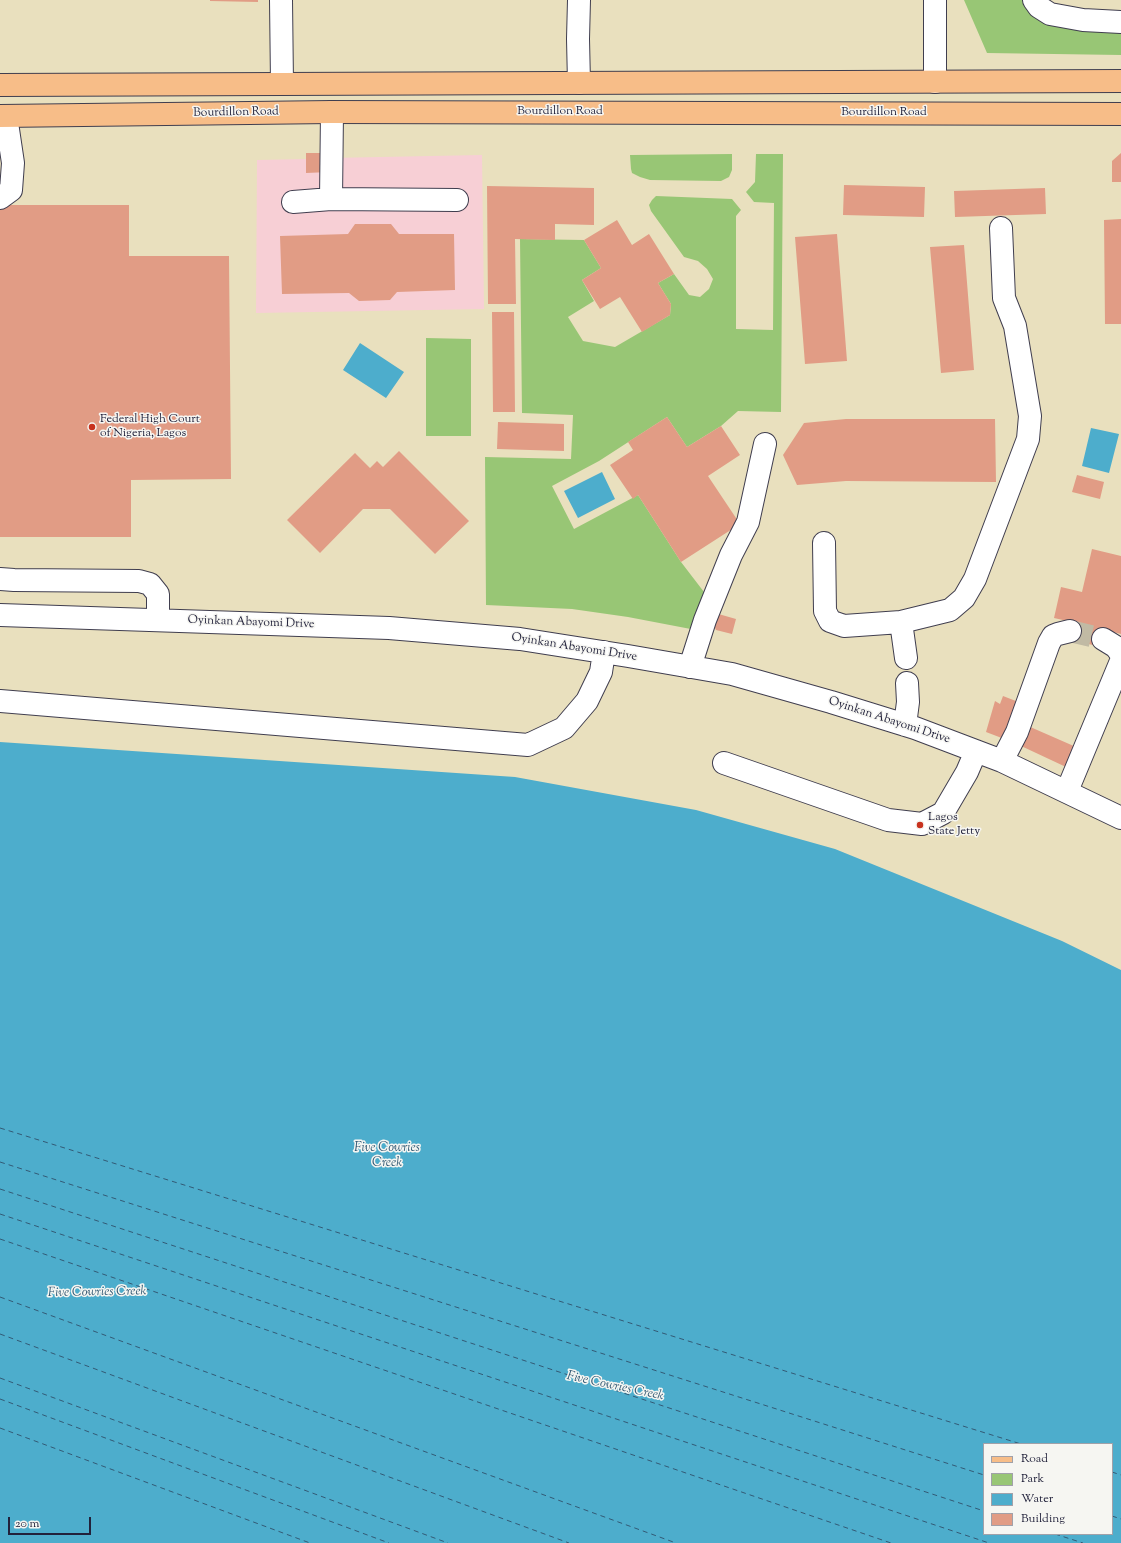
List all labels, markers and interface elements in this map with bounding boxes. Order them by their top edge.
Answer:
street label: Bourdillon Road [193,105,279,121]
street label: Bourdillon Road [517,105,603,119]
street label: Bourdillon Road [841,106,927,120]
place label: Federal High Court of Nigeria, Lagos [100,413,200,441]
marker: Federal High Court of Nigeria, Lagos [87,422,97,432]
street label: Oyinkan Abayomi Drive [187,614,315,632]
street label: Oyinkan Abayomi Drive [510,631,638,665]
street label: Oyinkan Abayomi Drive [826,695,952,747]
place label: Lagos State Jetty [928,811,980,839]
marker: Lagos State Jetty [915,820,925,830]
water label: Five Cowries Creek [354,1141,420,1172]
water label: Five Cowries Creek [48,1284,146,1302]
water label: Five Cowries Creek [565,1369,665,1405]
legend [983,1443,1113,1535]
text: Road [1021,1450,1048,1468]
text: Park [1021,1470,1044,1488]
text: Water [1021,1490,1053,1508]
scale bar [10,1509,93,1535]
text: Building [1021,1510,1065,1528]
text: 20 m [15,1515,39,1533]

